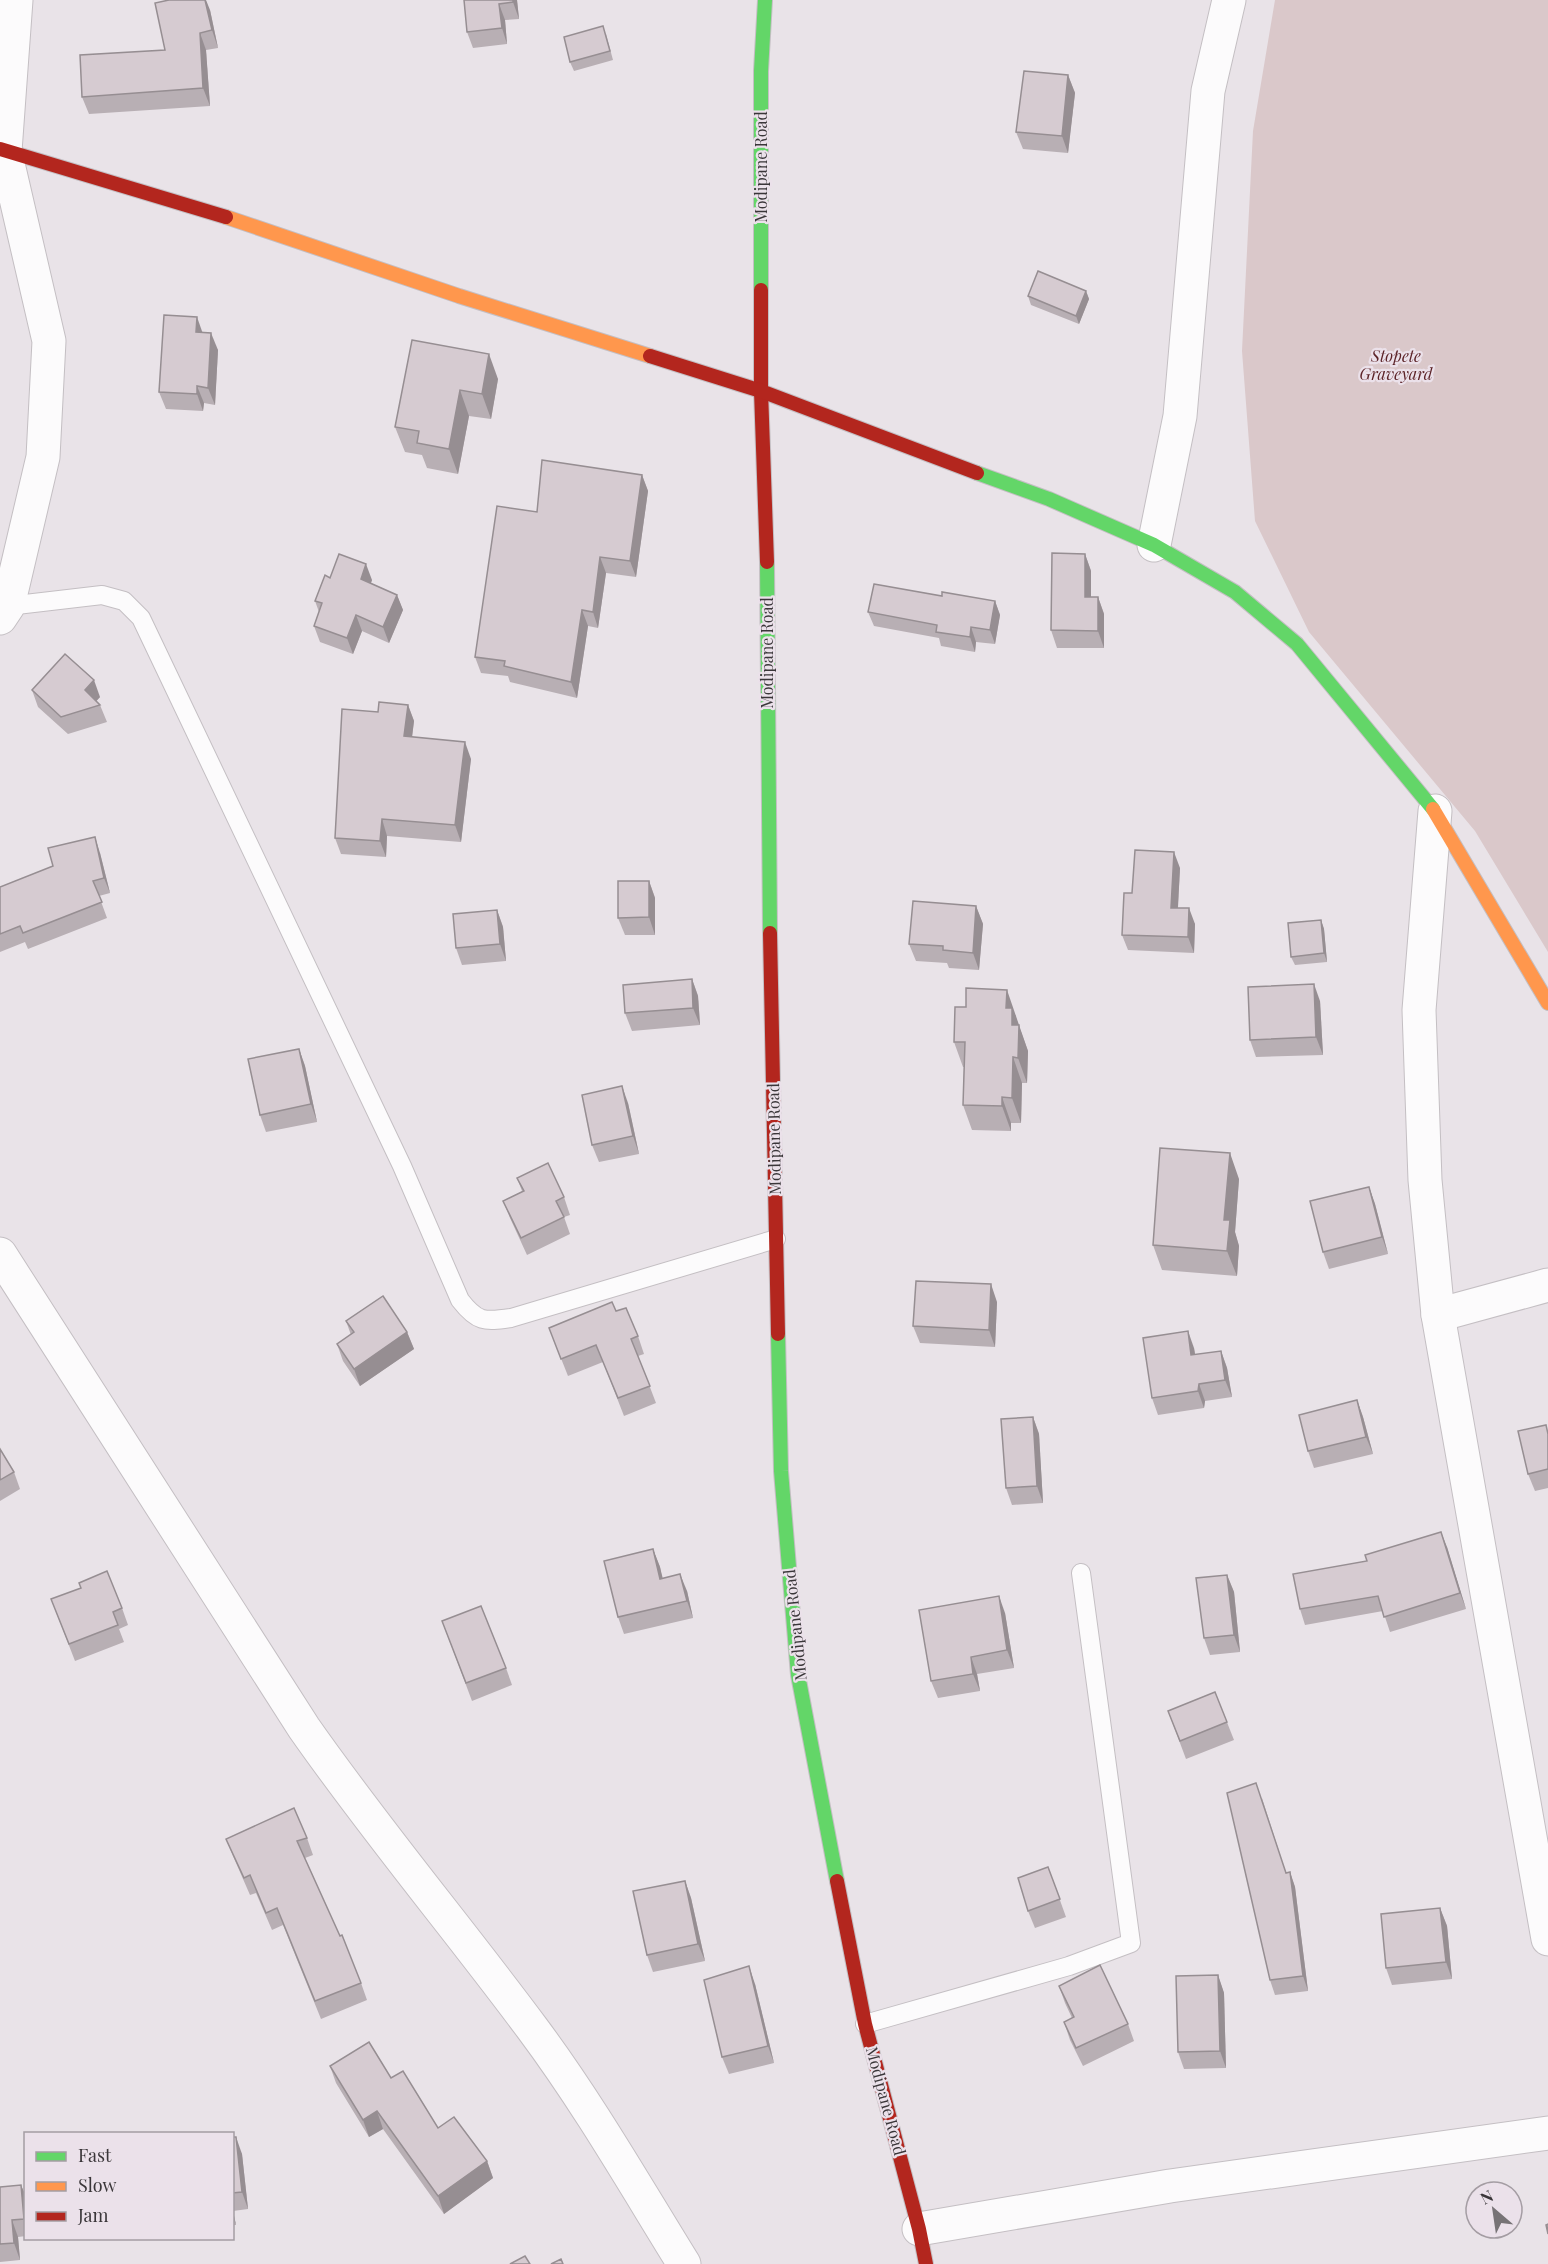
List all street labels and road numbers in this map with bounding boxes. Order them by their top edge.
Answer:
street label: Modipane Road [750,111,771,223]
street label: Modipane Road [756,597,777,709]
street label: Modipane Road [762,1083,785,1195]
street label: Modipane Road [778,1568,811,1682]
street label: Modipane Road [862,2044,911,2158]

